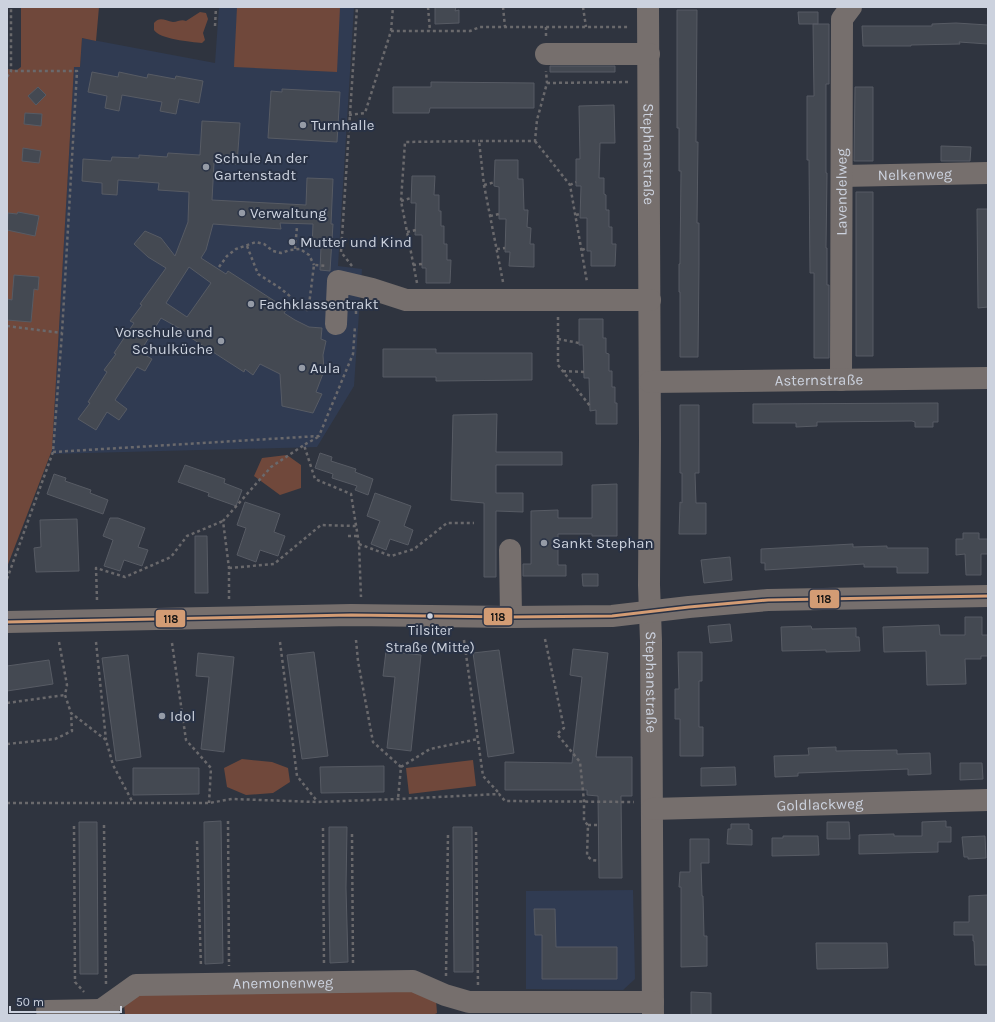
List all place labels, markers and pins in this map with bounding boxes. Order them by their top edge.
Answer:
place label: Turnhalle [311,116,374,134]
marker: Turnhalle [298,120,308,130]
place label: Schule An der Gartenstadt [214,149,308,184]
marker: Schule An der Gartenstadt [201,162,211,172]
place label: Verwaltung [250,204,327,222]
marker: Verwaltung [237,208,247,218]
place label: Mutter und Kind [300,233,412,251]
marker: Mutter und Kind [287,237,297,247]
place label: Fachklassentrakt [259,295,379,313]
marker: Fachklassentrakt [246,299,256,309]
place label: Vorschule und Schulküche [115,323,213,358]
marker: Vorschule und Schulküche [216,336,226,346]
place label: Aula [310,359,340,377]
marker: Aula [297,363,307,373]
place label: Sankt Stephan [552,534,654,552]
marker: Sankt Stephan [539,538,549,548]
marker: Tilsiter Straße (Mitte) [425,611,435,621]
place label: Tilsiter Straße (Mitte) [385,622,475,656]
place label: Idol [170,707,196,725]
marker: Idol [157,711,167,721]

